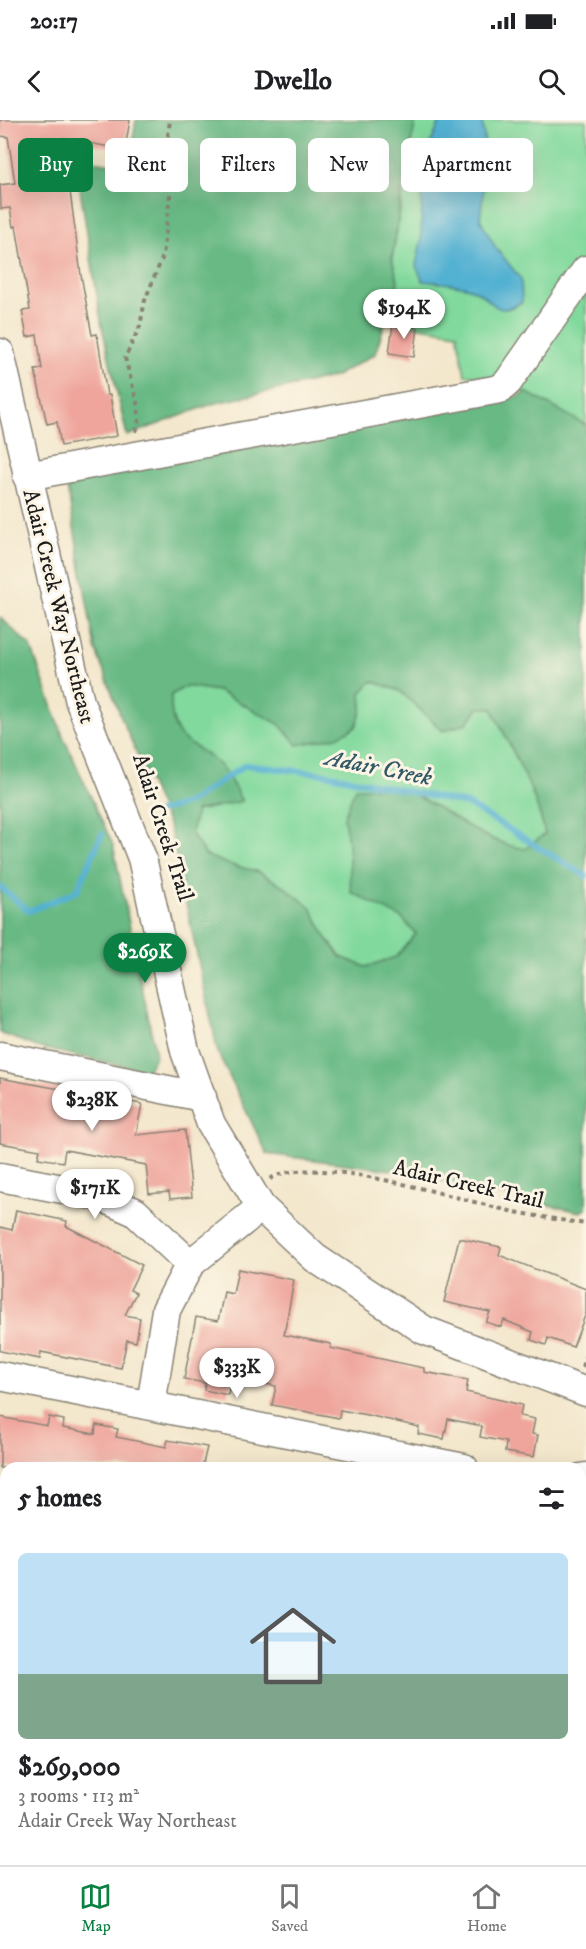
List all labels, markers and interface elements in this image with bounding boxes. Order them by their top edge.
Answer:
text: 20:17 [30,8,78,35]
text: Dwello [254,64,332,98]
icon: back [18,65,51,98]
icon: search [535,65,568,98]
chip: Buy [18,138,93,192]
chip: Rent [105,138,188,192]
chip: Filters [200,138,296,192]
chip: New [308,138,389,192]
chip: Apartment [401,138,533,192]
pin: $194K [362,289,446,340]
text: $194K [377,296,431,321]
street label: Adair Creek Way Northeast [16,486,101,726]
water label: Adair Creek [320,742,435,793]
street label: Adair Creek Trail [126,750,199,905]
pin: $269K [103,933,187,984]
text: $269K [117,940,173,965]
pin: $238K [50,1081,134,1132]
text: $238K [66,1088,118,1113]
street label: Adair Creek Trail [391,1154,547,1215]
pin: $171K [53,1169,137,1220]
text: $171K [70,1176,120,1201]
pin: $333K [195,1348,279,1399]
text: $333K [213,1355,261,1380]
text: 5 homes [18,1482,102,1515]
icon: filters [535,1482,568,1515]
icon: home [239,1592,347,1700]
text: $269,000 [18,1751,120,1784]
text: 3 rooms · 113 m² [18,1784,139,1809]
text: Adair Creek Way Northeast [18,1809,237,1834]
tab: Map [79,1880,112,1936]
tab: Saved [271,1880,308,1936]
tab: Home [467,1880,507,1936]

